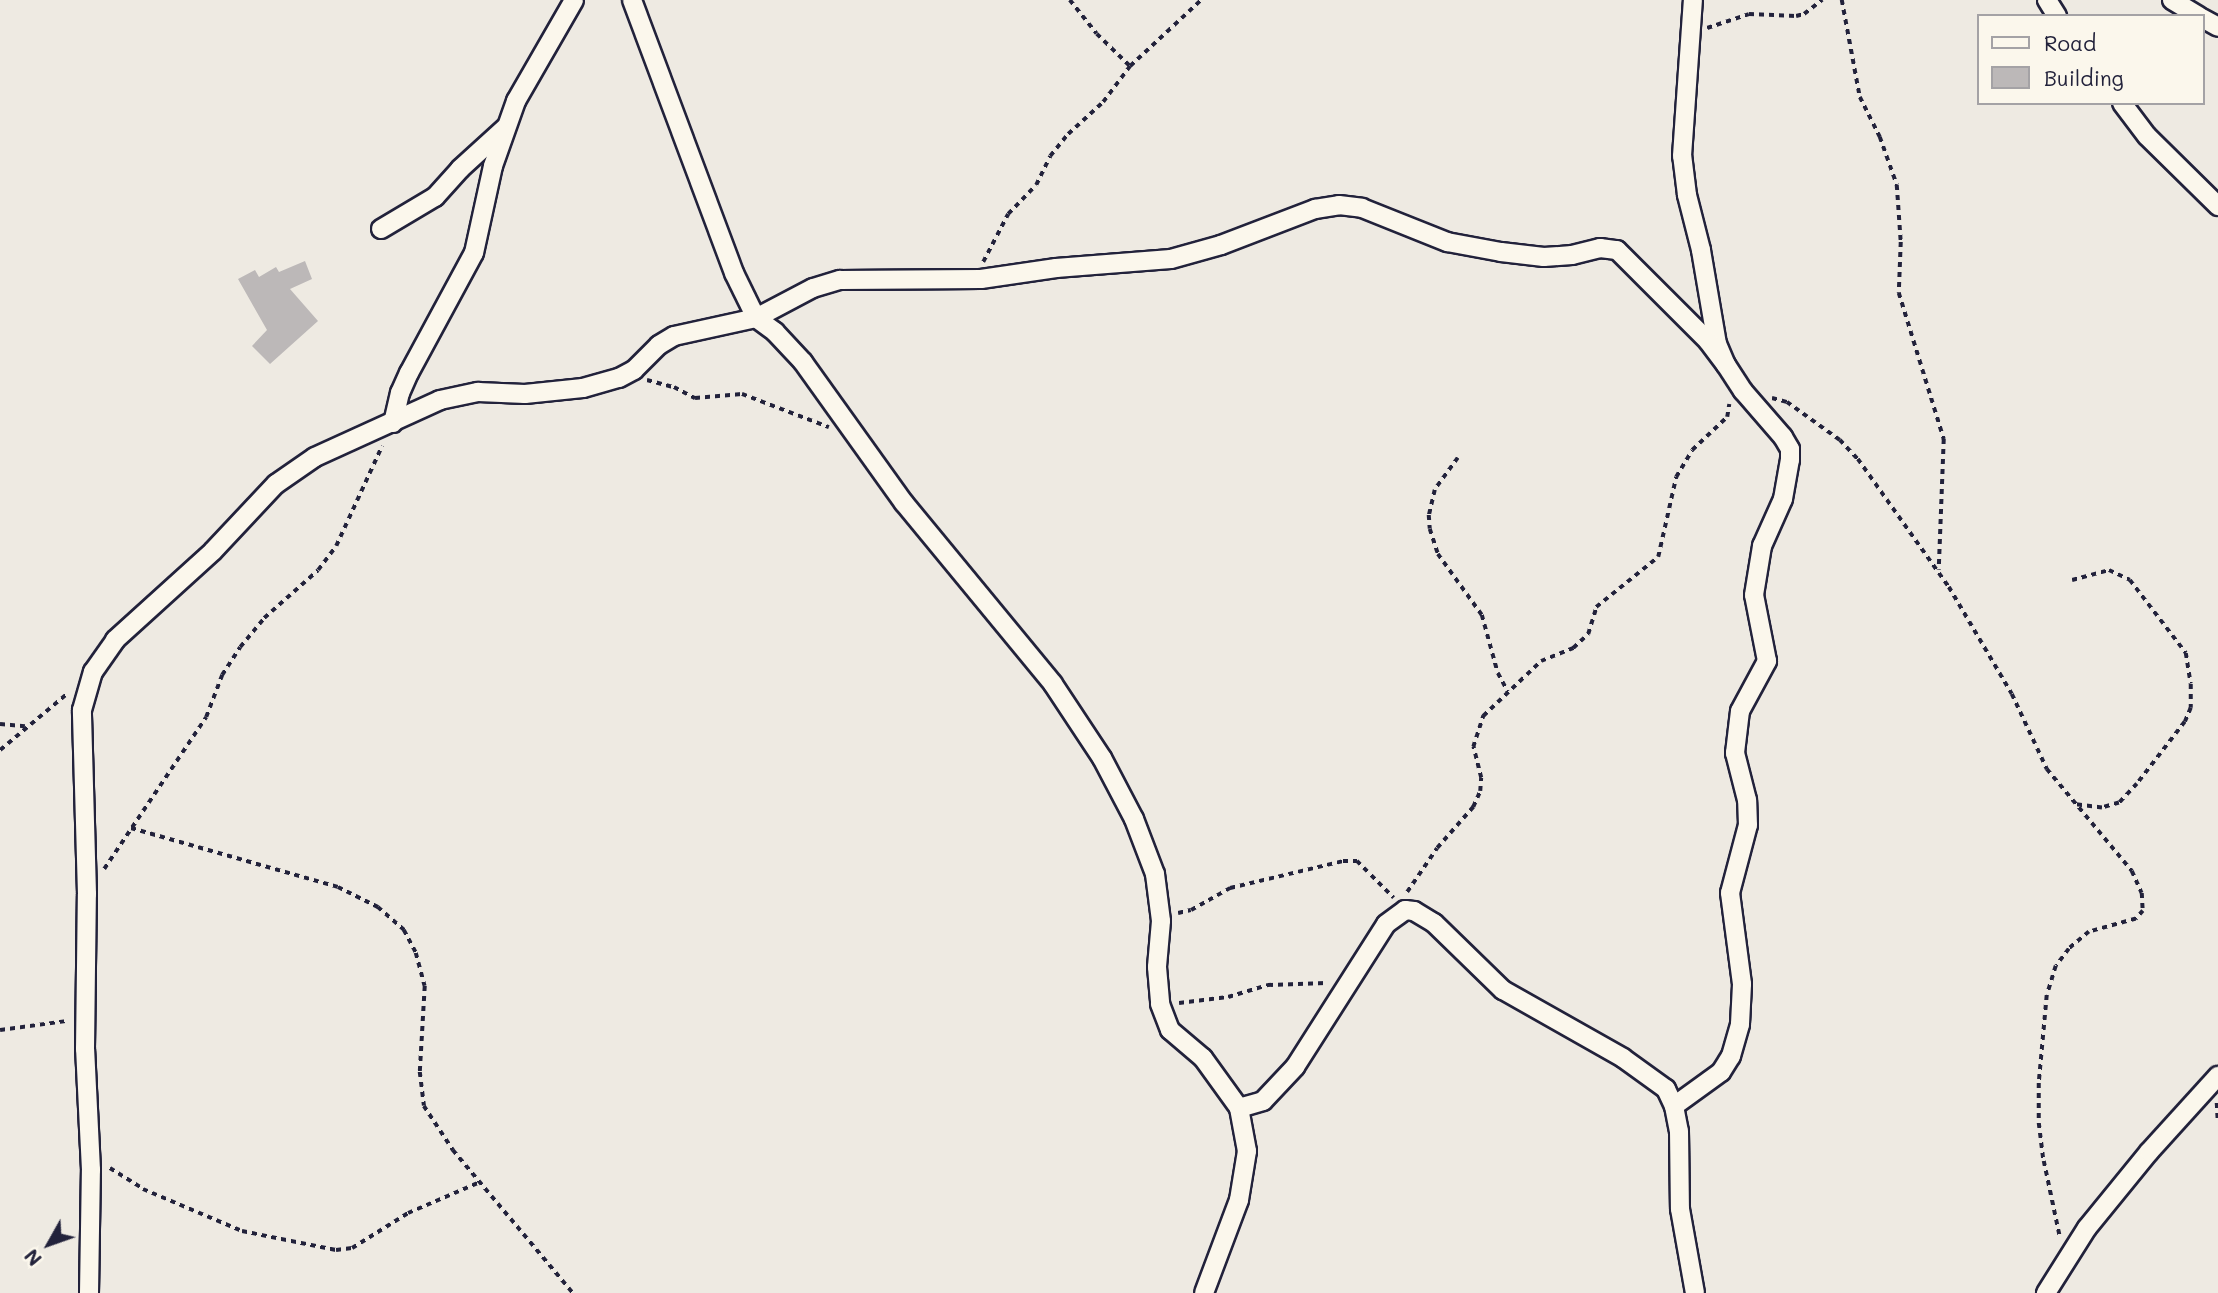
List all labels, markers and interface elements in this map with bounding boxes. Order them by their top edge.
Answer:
legend [1976,14,2204,105]
text: Road [2044,29,2096,56]
text: Building [2044,64,2124,91]
north arrow [14,1209,84,1279]
text: N [18,1244,47,1271]

